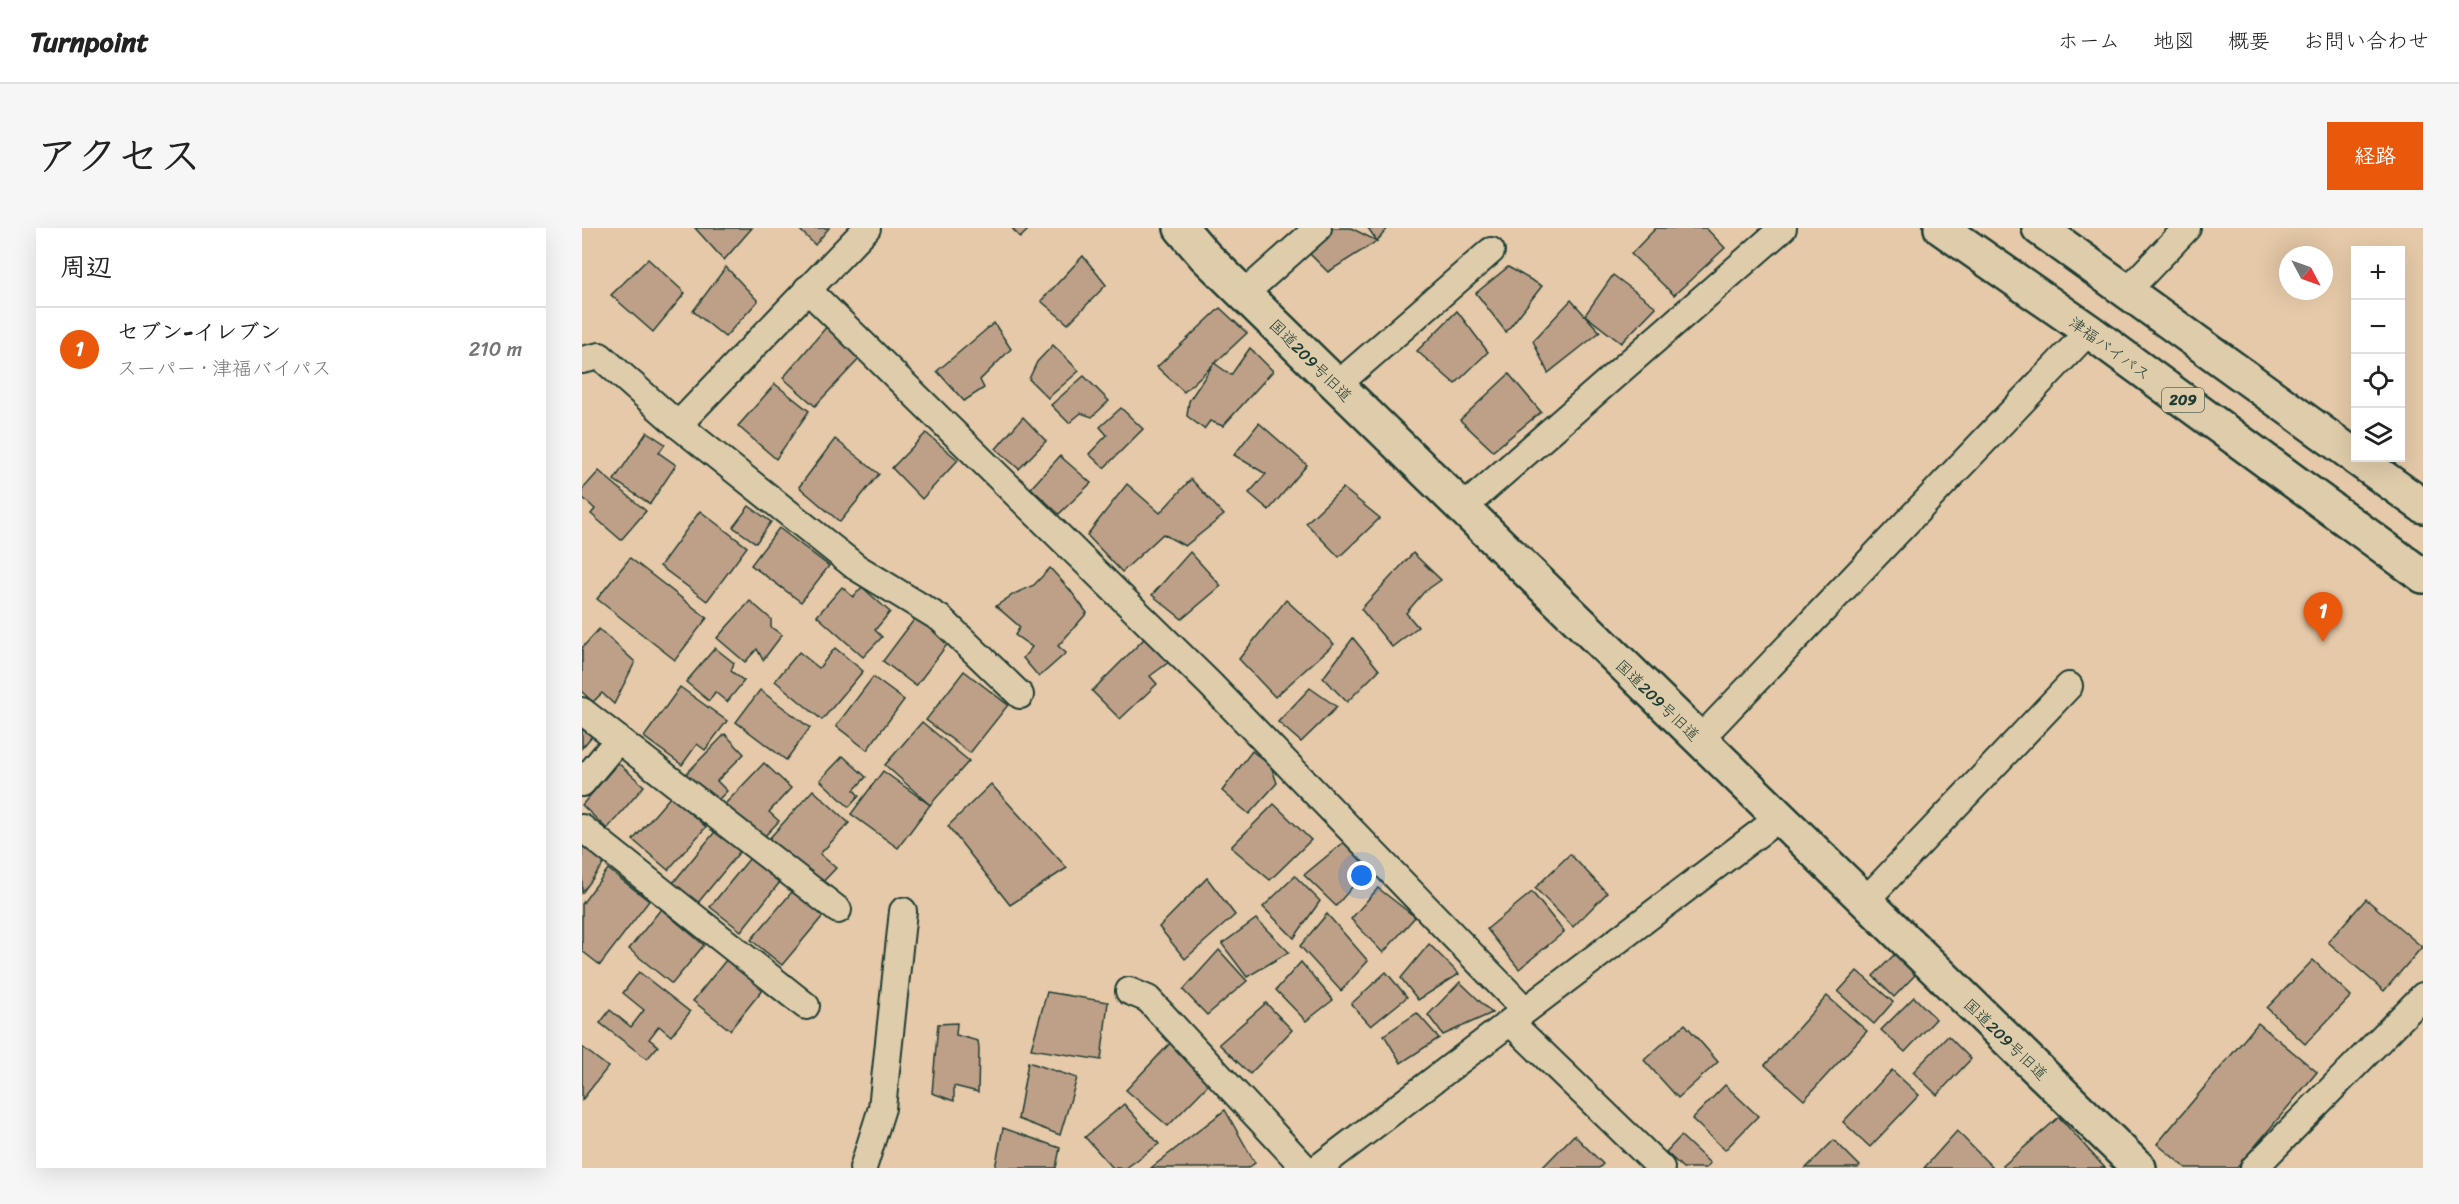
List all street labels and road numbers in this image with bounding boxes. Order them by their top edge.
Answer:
street label: 津福バイパス [2062,309,2157,388]
street label: 国道209号旧道 [1262,312,1359,409]
road number: 209 [2162,388,2204,412]
street label: 国道209号旧道 [1608,652,1707,749]
street label: 国道209号旧道 [1956,991,2055,1088]

